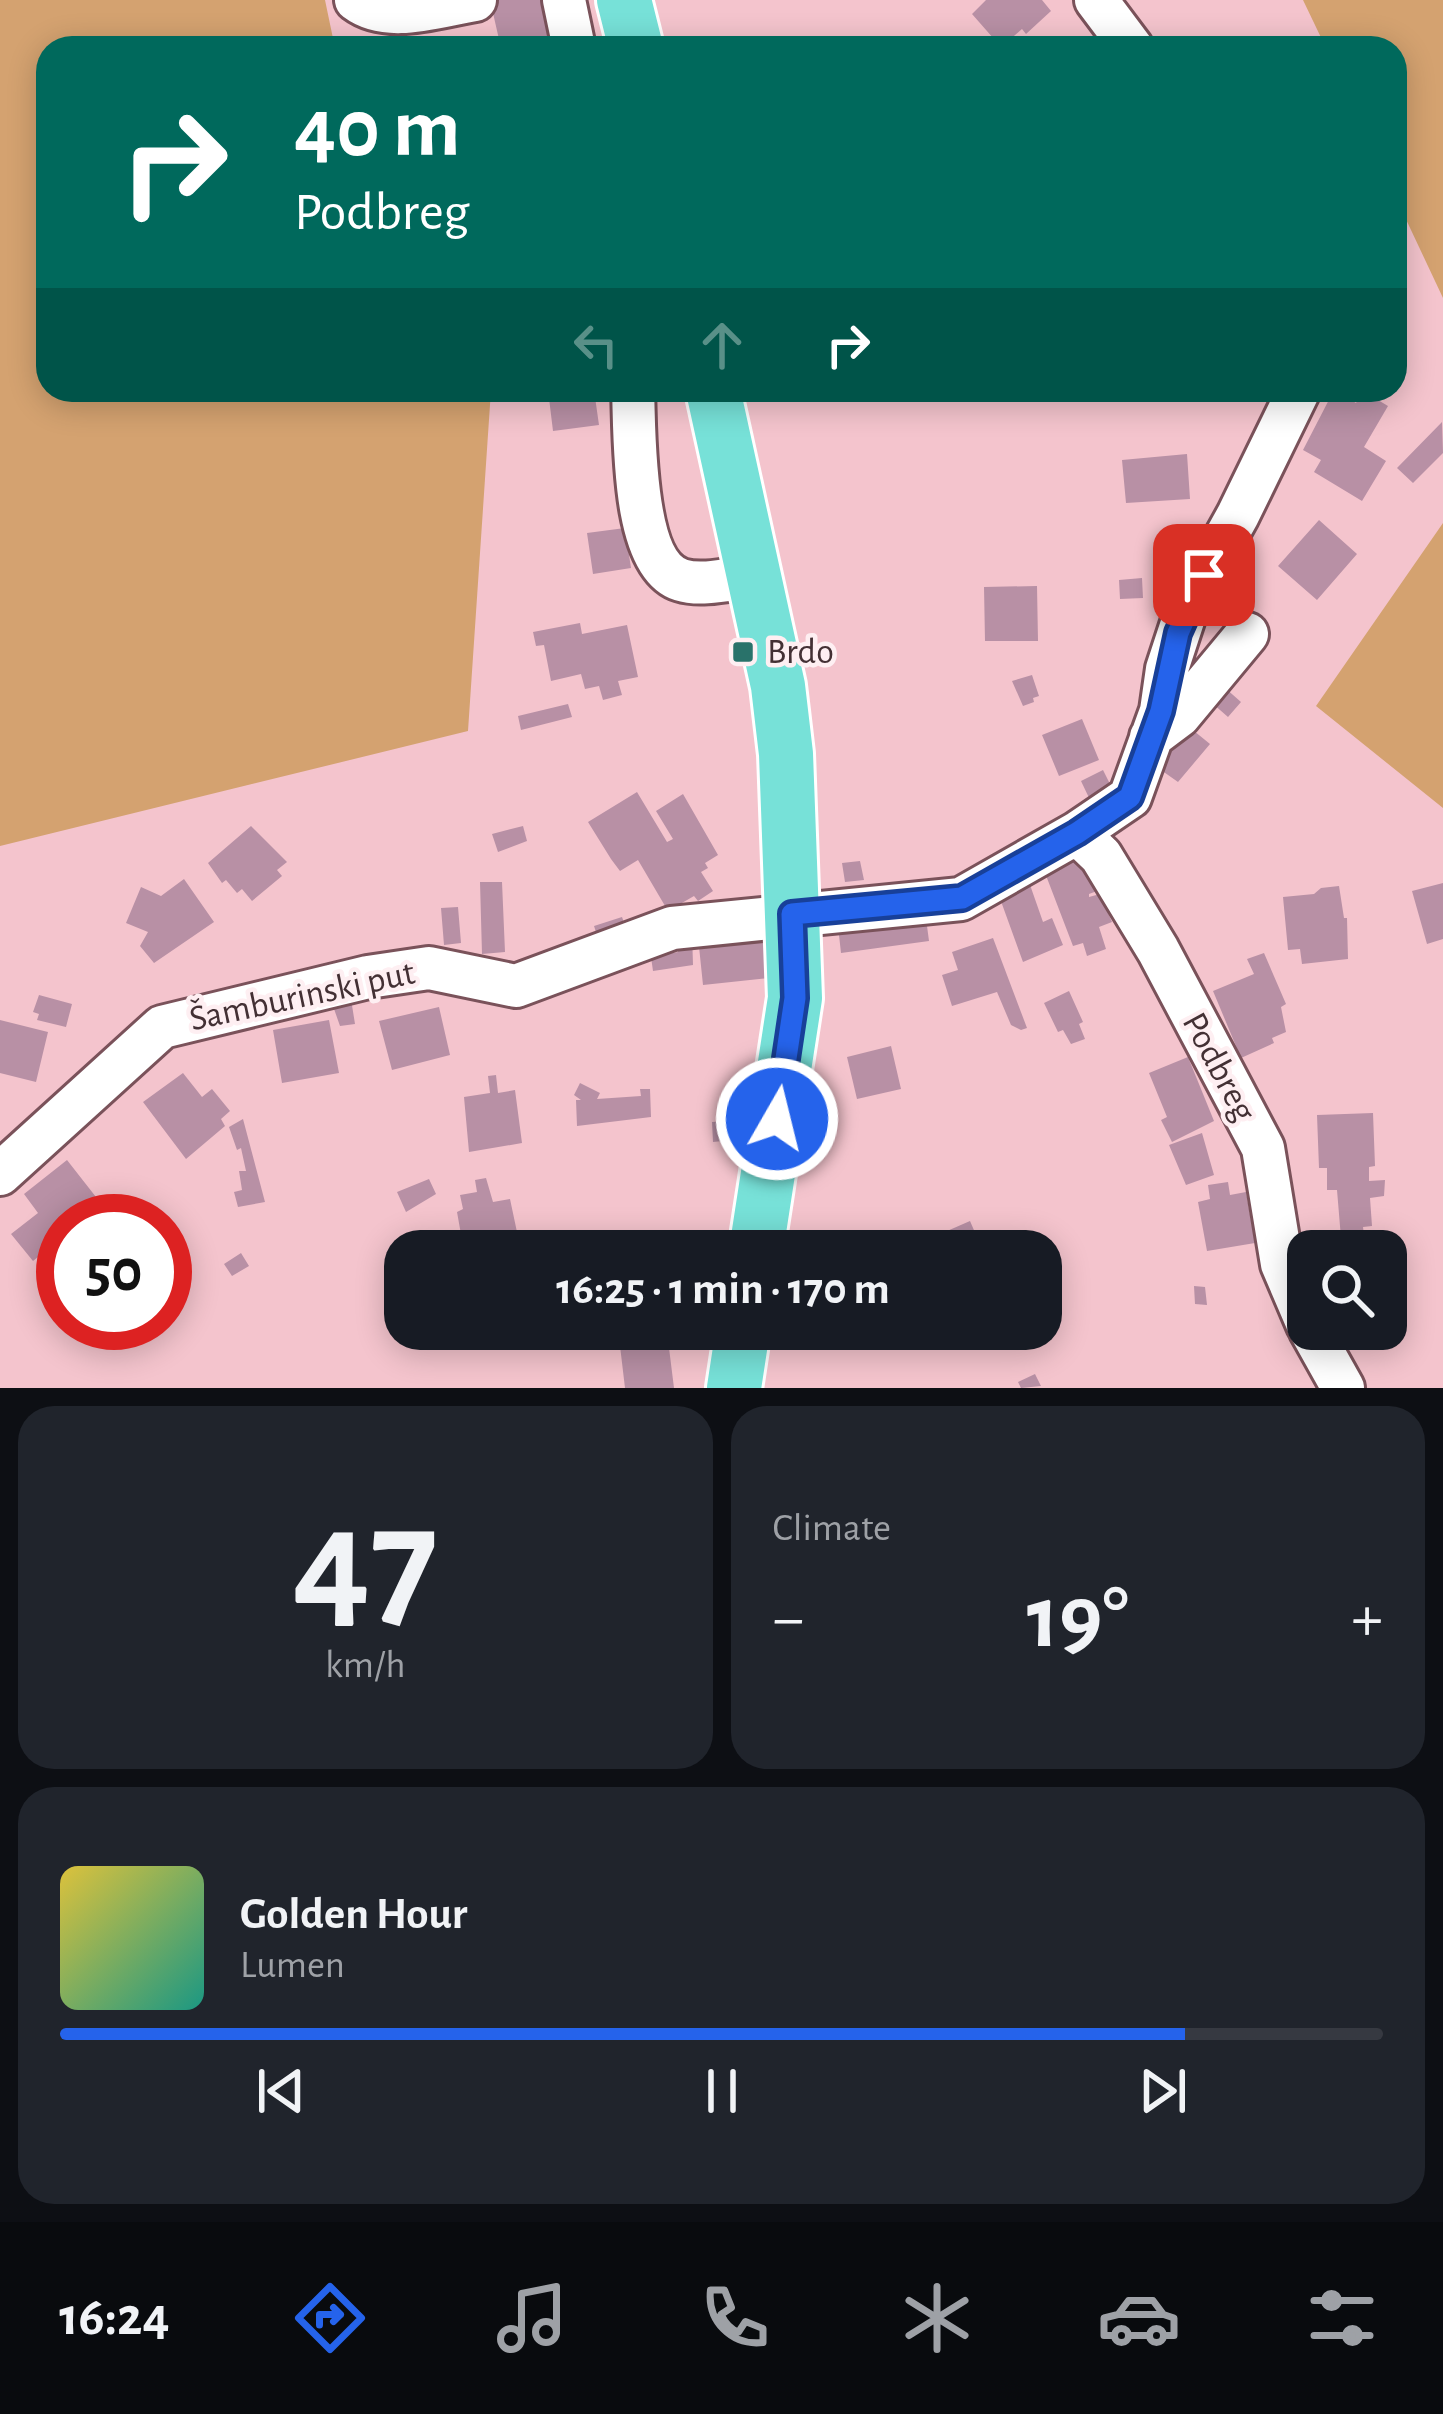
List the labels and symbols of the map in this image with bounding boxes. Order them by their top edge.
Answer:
pin [1153,524,1255,626]
place label: Brdo [767,634,834,670]
marker: Brdo [730,639,756,665]
street label: Šamburinski put [186,952,418,1037]
street label: Podbreg [1176,1007,1263,1128]
position arrow [714,1056,840,1182]
speed limit sign: 50 [36,1194,192,1350]

